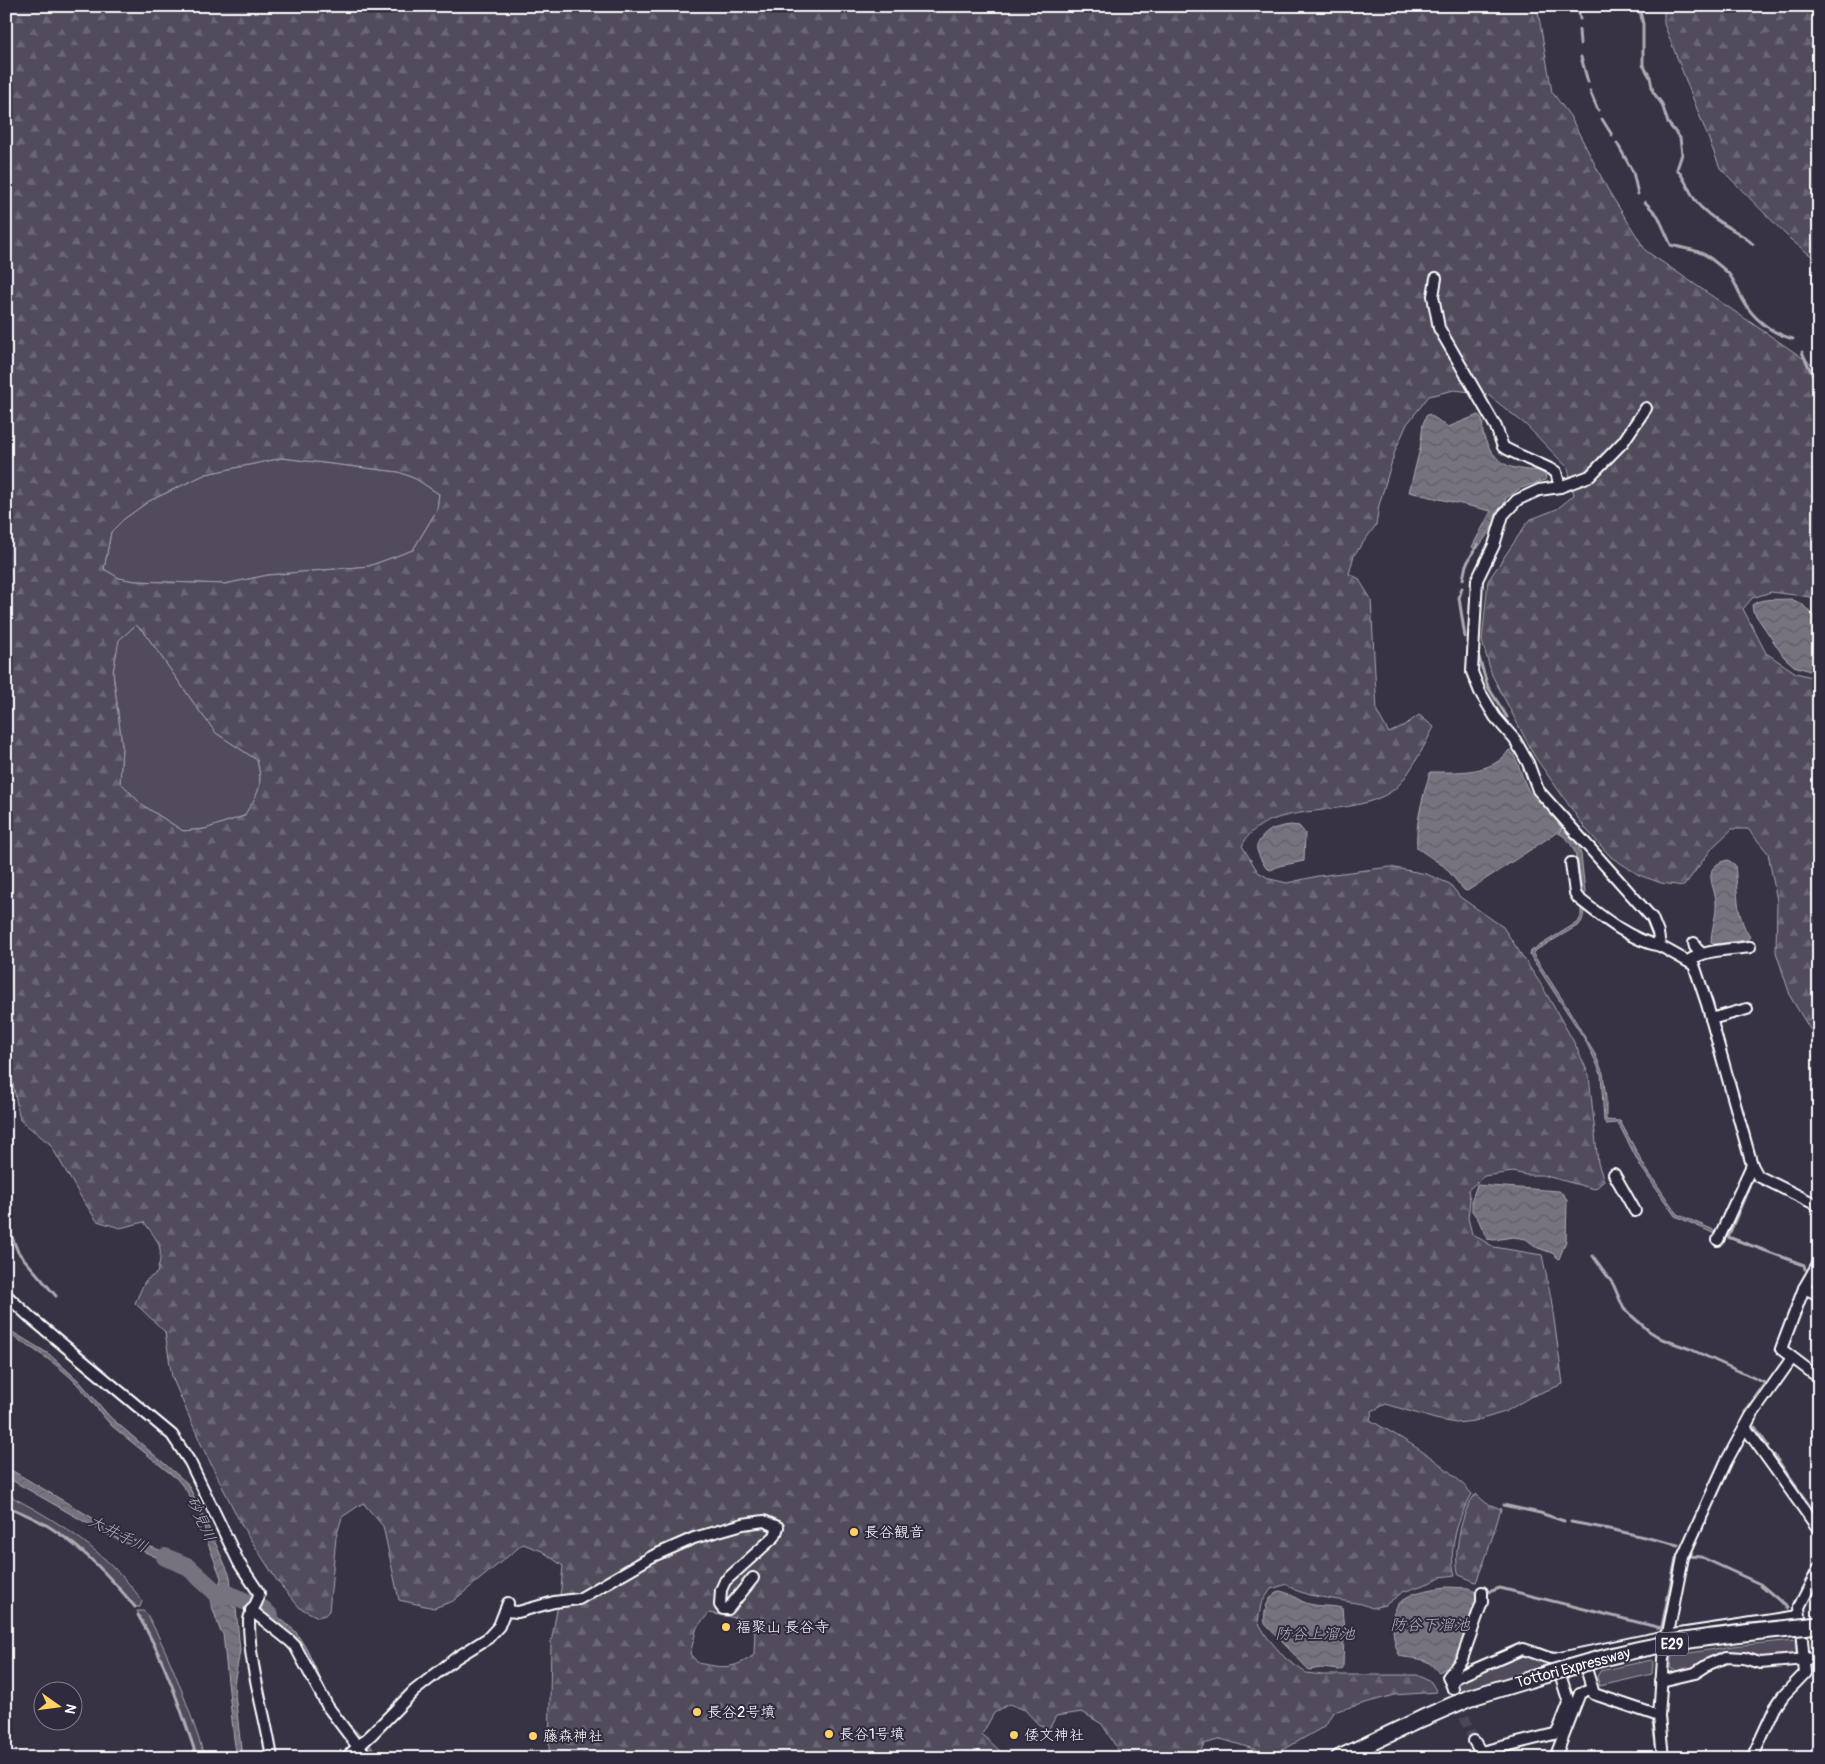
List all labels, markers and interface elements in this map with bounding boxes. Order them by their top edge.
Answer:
water label: 砂見川 [182,1493,220,1545]
water label: 大井手川 [85,1511,151,1557]
place label: 長谷観音 [864,1523,924,1542]
marker: 長谷観音 [848,1526,860,1538]
water label: 防谷下溜池 [1390,1615,1471,1635]
place label: 福聚山 長谷寺 [736,1618,829,1637]
marker: 福聚山 長谷寺 [720,1621,732,1633]
water label: 防谷上溜池 [1275,1624,1356,1644]
road number: E29 [1656,1632,1688,1656]
street label: Tottori Expressway [1513,1643,1633,1692]
north arrow [32,1682,82,1732]
text: N [61,1702,80,1716]
place label: 長谷2号墳 [707,1703,775,1722]
marker: 長谷2号墳 [691,1706,703,1718]
place label: 長谷1号墳 [839,1725,905,1744]
place label: 倭文神社 [1024,1726,1084,1745]
place label: 藤森神社 [543,1727,603,1746]
marker: 長谷1号墳 [823,1728,835,1740]
marker: 倭文神社 [1008,1729,1020,1741]
marker: 藤森神社 [527,1730,539,1742]

